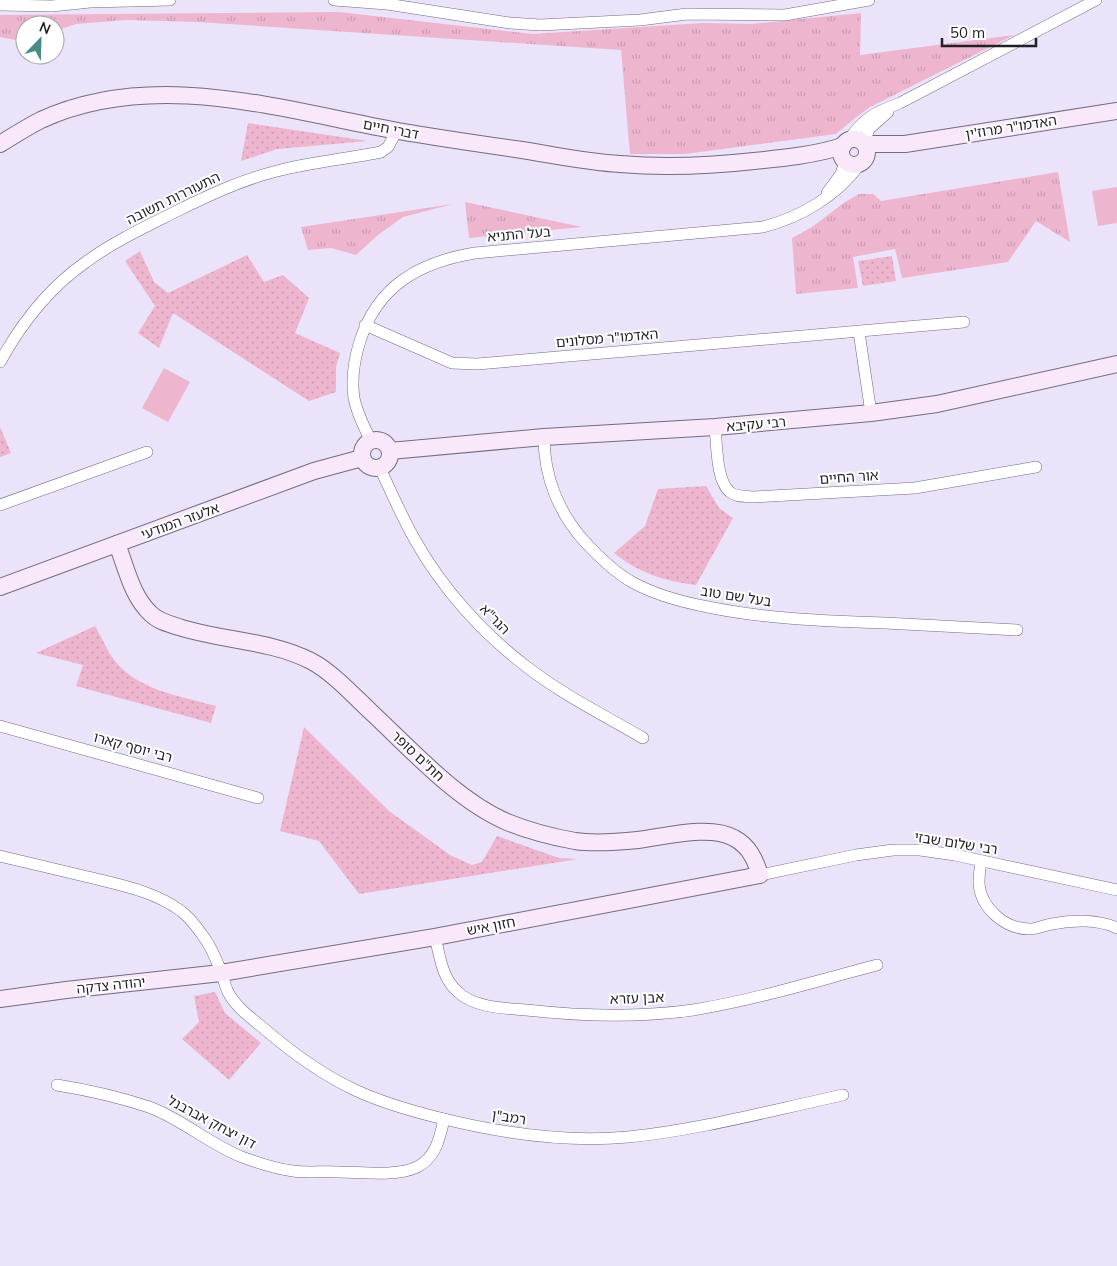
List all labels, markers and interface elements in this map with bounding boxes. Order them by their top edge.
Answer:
north arrow [15,15,65,65]
scale bar [942,15,1036,47]
text: N [37,18,53,38]
text: 50 m [950,23,985,42]
street label: האדמו"ר מרוז'ין [964,111,1058,143]
street label: דברי חיים [362,115,421,143]
street label: התעוררות תשובה [123,167,223,229]
street label: בעל התניא [486,222,552,246]
street label: האדמו"ר מסלונים [555,325,659,351]
street label: רבי עקיבא [725,412,787,436]
street label: אור החיים [819,466,879,488]
street label: אלעזר המודעי [138,498,222,544]
street label: בעל שם טוב [699,582,773,610]
street label: הגר"א [476,600,514,638]
street label: חת"ם סופר [388,727,448,785]
street label: רבי יוסף קארו [92,728,174,766]
street label: רבי שלום שבזי [913,828,999,858]
street label: חזון איש [465,912,517,940]
street label: יהודה צדקה [76,972,146,998]
street label: אבן עזרא [610,988,665,1008]
street label: דון יצחק אברבנל [165,1091,260,1153]
street label: רמב"ן [491,1105,527,1129]

